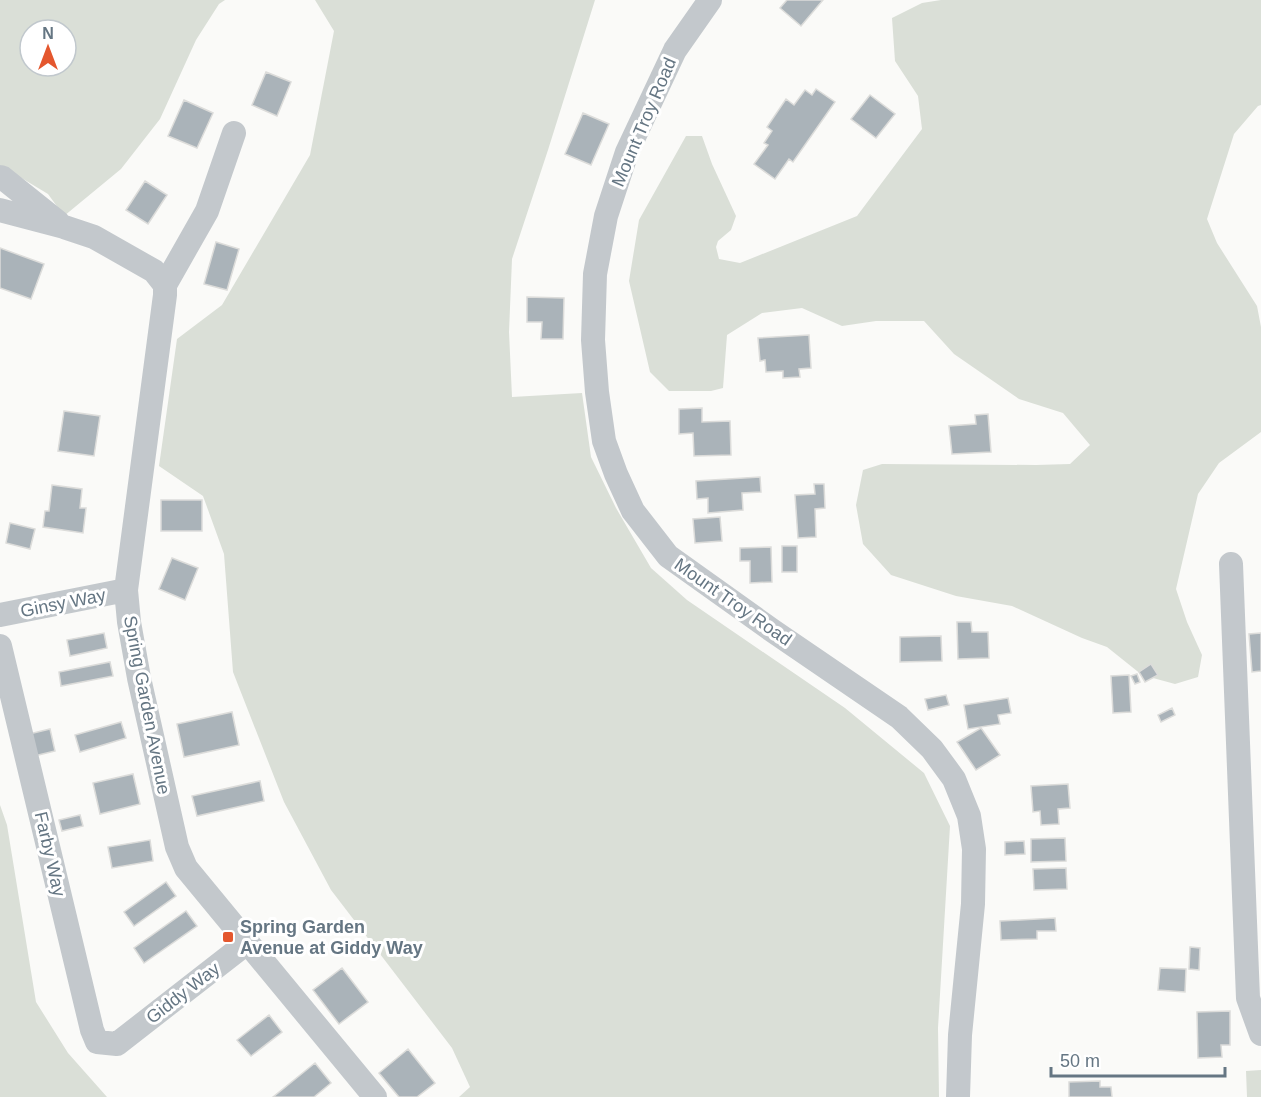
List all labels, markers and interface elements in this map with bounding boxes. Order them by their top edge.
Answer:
north arrow [18,18,78,78]
text: N [42,25,54,42]
street label: Mount Troy Road [608,55,680,189]
street label: Mount Troy Road [671,554,795,650]
street label: Ginsy Way [19,585,107,621]
street label: Spring Garden Avenue [120,614,174,796]
street label: Farby Way [31,810,69,898]
place label: Spring Garden Avenue at Giddy Way [240,917,423,958]
marker: Spring Garden Avenue at Giddy Way [221,930,235,944]
street label: Giddy Way [142,958,224,1028]
scale bar [1051,1040,1225,1078]
text: 50 m [1060,1051,1100,1071]

